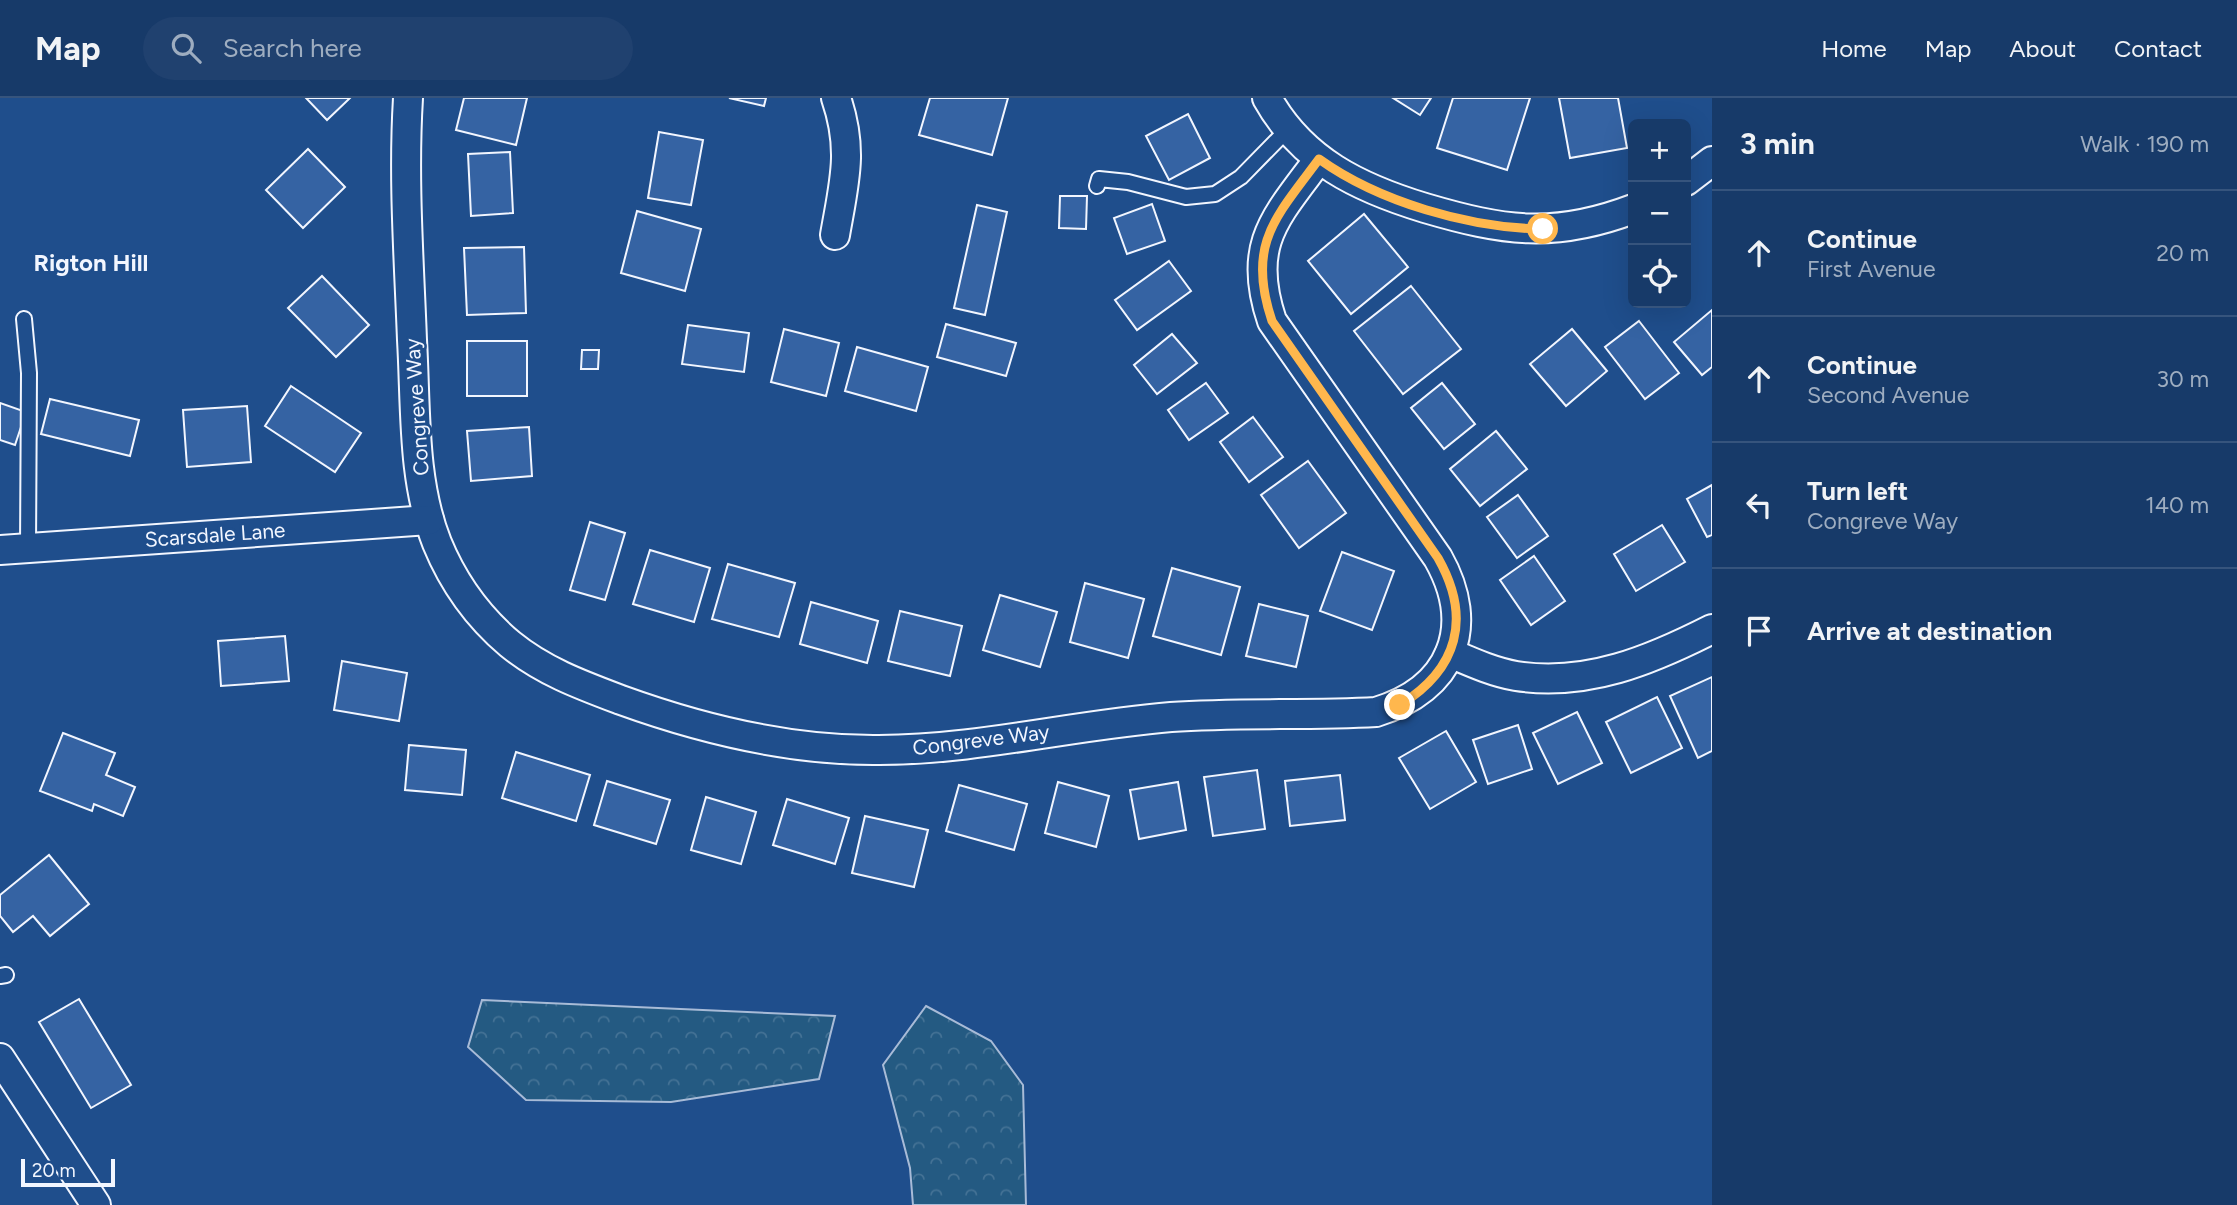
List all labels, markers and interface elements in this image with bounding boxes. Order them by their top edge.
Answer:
search box [143,17,633,80]
text: Map [35,29,101,68]
icon: search [167,29,205,67]
text: Search here [223,32,362,64]
text: Home [1821,34,1887,63]
text: Map [1925,34,1971,63]
text: About [2009,34,2076,63]
text: Contact [2114,34,2202,63]
map controls [1628,119,1691,308]
button: + [1628,119,1691,182]
text: 3 min [1740,125,1815,162]
text: Walk · 190 m [2080,130,2209,158]
button: − [1628,182,1691,245]
route start [1527,213,1558,244]
text: Continue [1807,223,1917,255]
icon: ahead [1740,234,1778,272]
text: 20 m [2156,239,2209,267]
button: locate [1628,245,1691,308]
district label: Rigton Hill [33,248,149,277]
text: First Avenue [1807,255,1935,283]
street label: Congreve Way [399,337,434,477]
text: Continue [1807,349,1917,381]
icon: ahead [1740,360,1778,398]
text: 30 m [2156,365,2209,393]
text: Second Avenue [1807,381,1969,409]
text: Turn left [1807,475,1908,507]
icon: left [1740,486,1778,524]
text: 140 m [2145,491,2209,519]
text: Congreve Way [1807,507,1958,535]
street label: Scarsdale Lane [144,517,286,552]
icon: arrive [1740,612,1778,650]
text: Arrive at destination [1807,615,2052,647]
route end [1384,689,1415,720]
street label: Congreve Way [911,719,1051,760]
scale bar [21,1156,116,1188]
text: 20 m [32,1159,76,1182]

